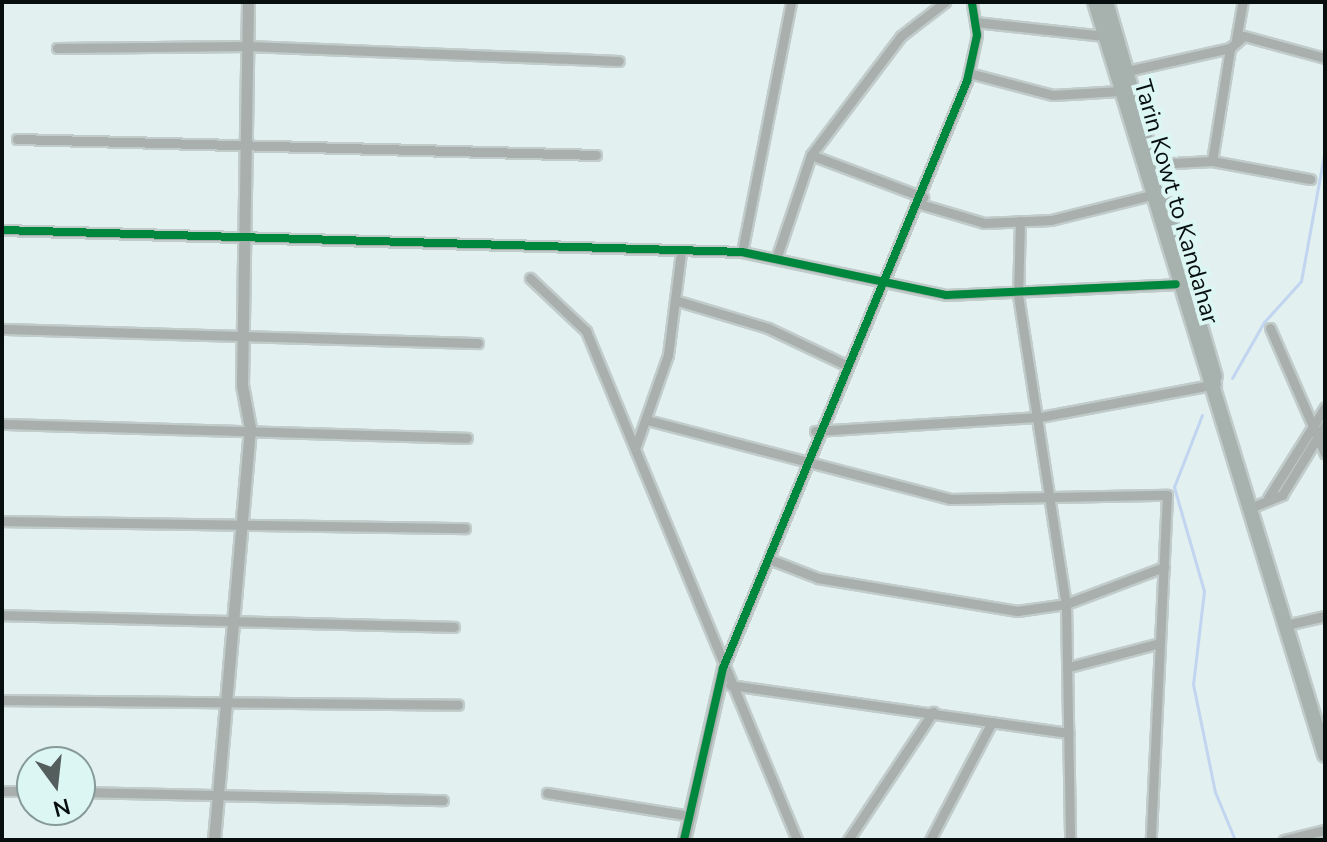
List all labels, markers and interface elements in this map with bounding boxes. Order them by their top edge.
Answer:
street label: Tarin Kowt to Kandahar [1127,76,1225,328]
north arrow [16,746,96,826]
text: N [50,791,74,824]

